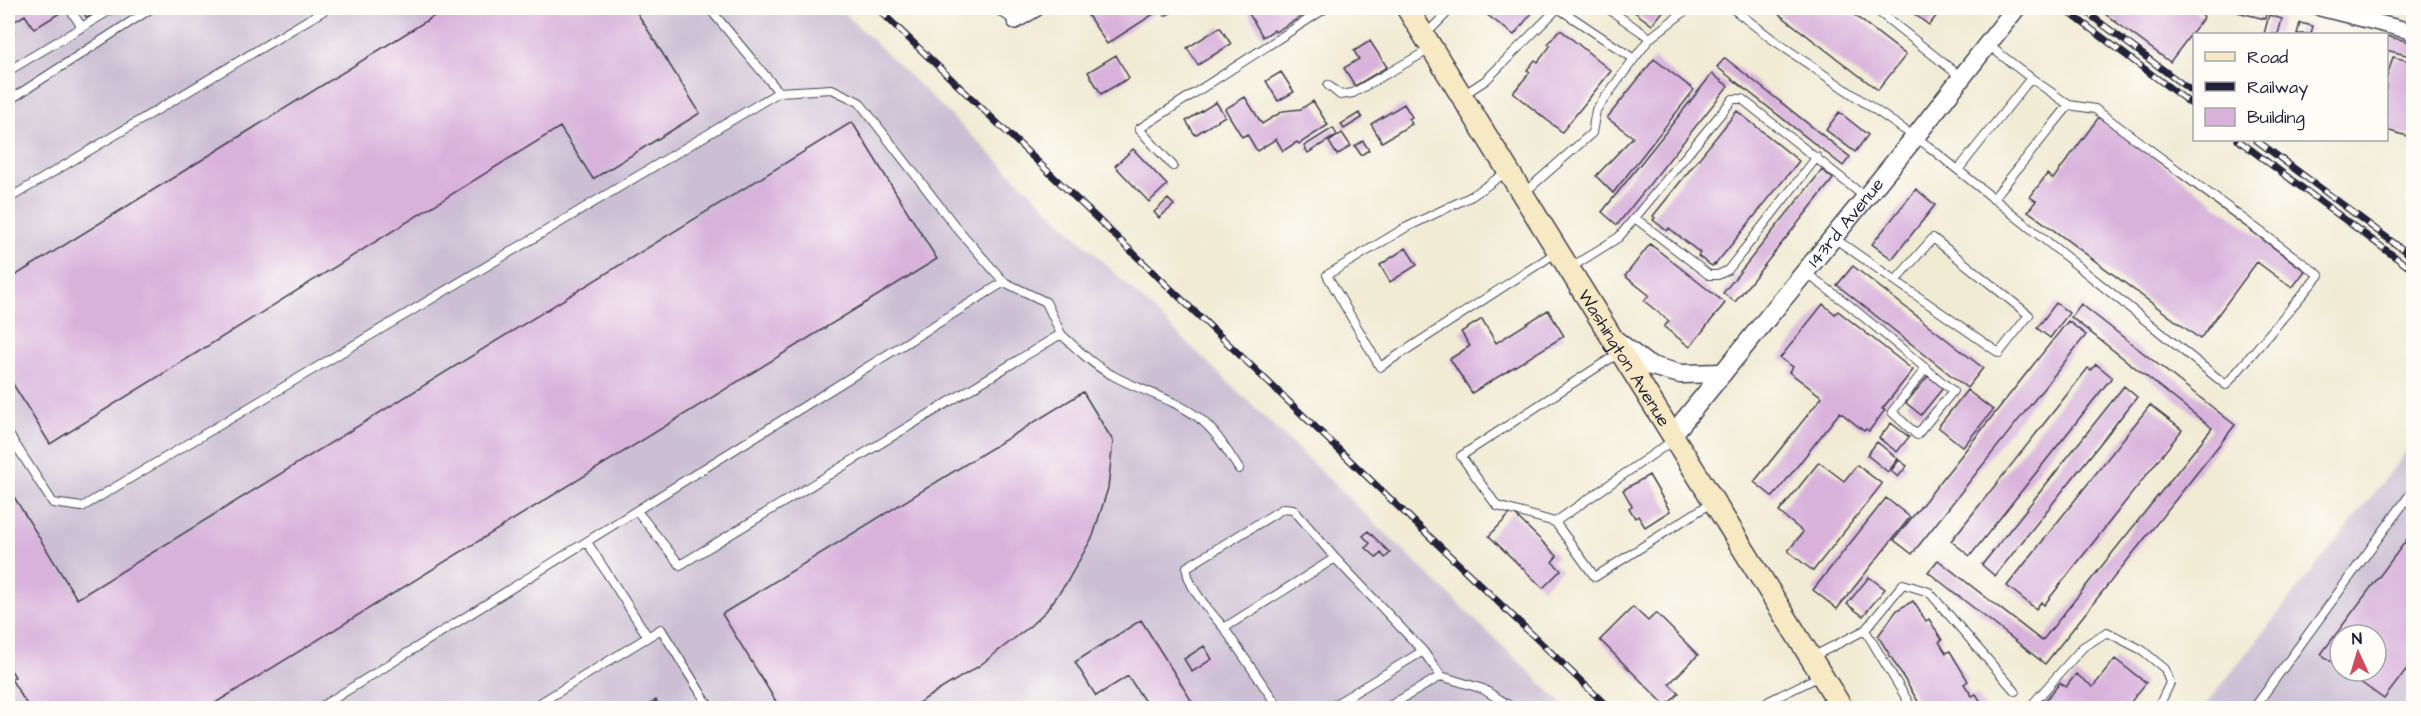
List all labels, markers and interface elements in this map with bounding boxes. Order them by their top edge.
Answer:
legend [2193,33,2388,141]
text: Road [2247,45,2288,70]
text: Railway [2247,75,2308,101]
text: Building [2247,105,2305,131]
street label: 143rd Avenue [1802,172,1890,273]
street label: Washington Avenue [1572,285,1676,432]
north arrow [2328,623,2388,683]
text: N [2351,628,2363,650]

